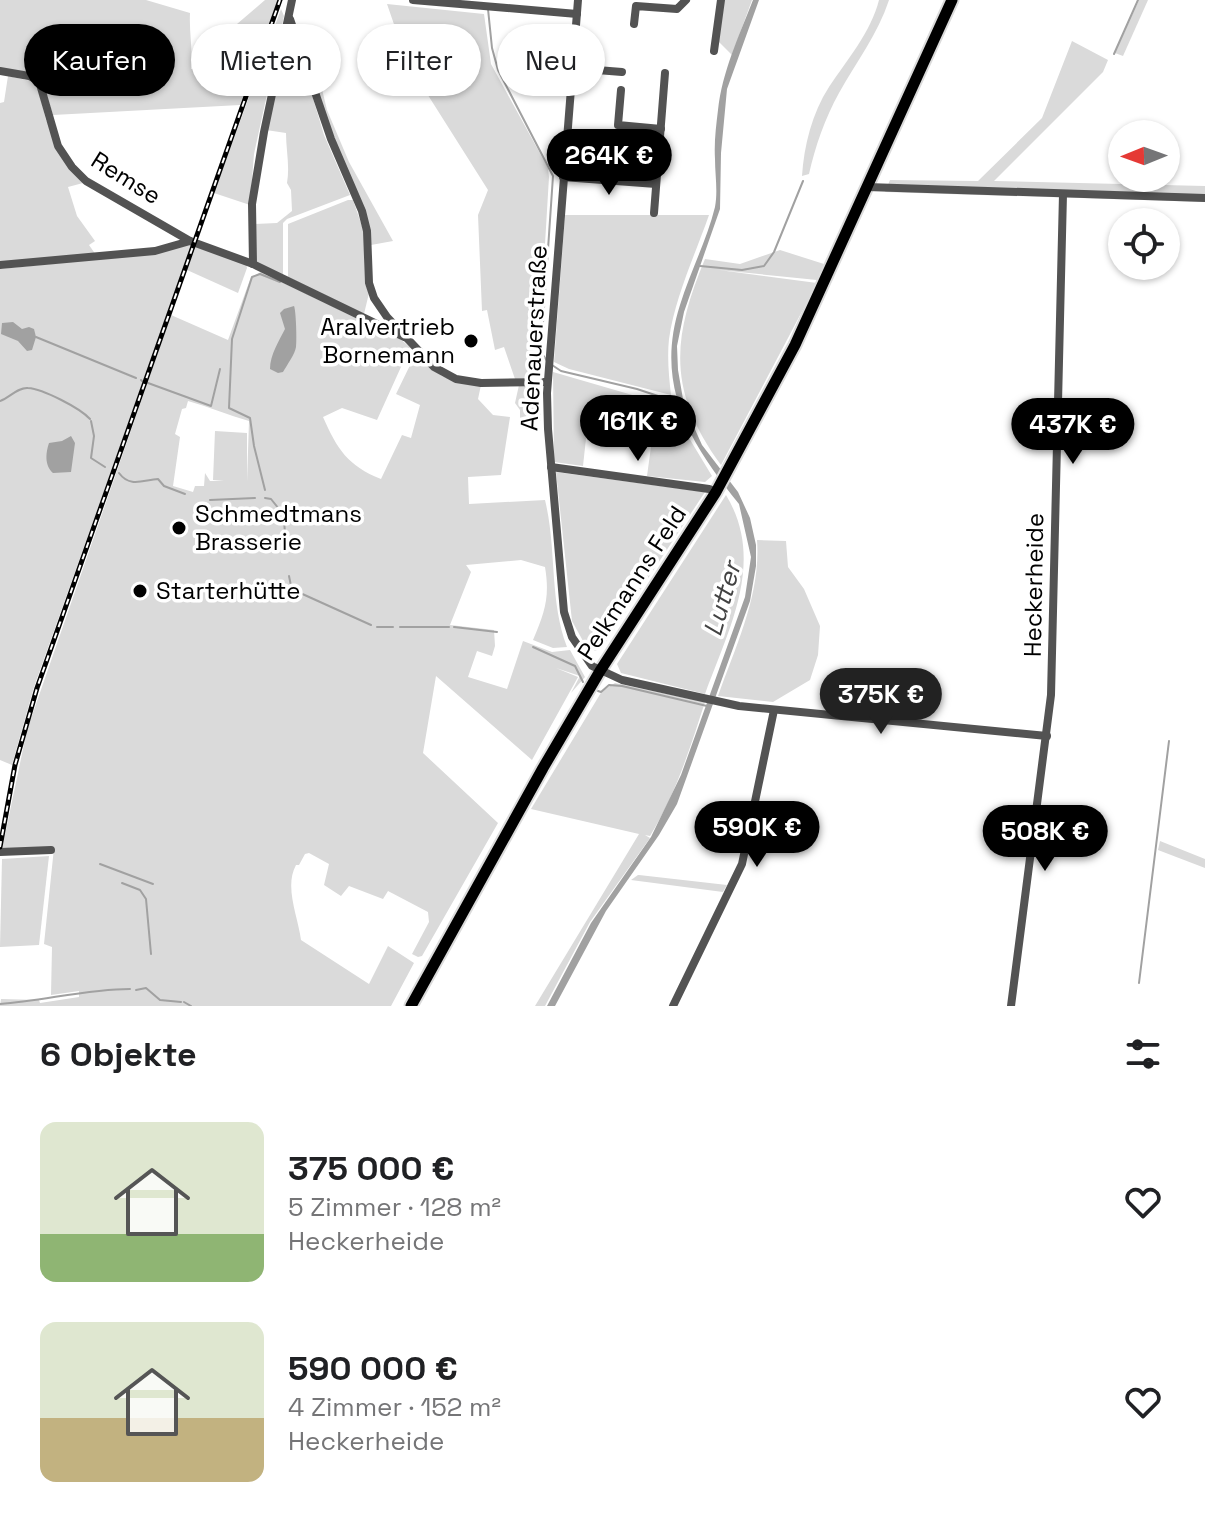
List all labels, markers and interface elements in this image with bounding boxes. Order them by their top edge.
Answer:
chip: Kaufen [24,24,175,96]
chip: Mieten [191,24,341,96]
chip: Filter [357,24,481,96]
chip: Neu [497,24,605,96]
north arrow [1108,120,1180,192]
map controls [1108,120,1180,280]
pin: 264K € [544,129,674,197]
text: 264K € [565,138,653,172]
street label: Remse [85,144,167,211]
button: locate [1108,208,1180,280]
street label: Adenauerstraße [513,244,554,432]
place label: Aralvertrieb Bornemann [320,311,455,370]
marker: Aralvertrieb Bornemann [462,332,480,350]
pin: 161K € [573,395,703,463]
pin: 437K € [1008,398,1138,466]
text: 161K € [598,404,678,438]
text: 437K € [1029,407,1117,441]
place label: Schmedtmans Brasserie [195,498,362,557]
street label: Pelkmanns Feld [570,500,693,666]
street label: Heckerheide [1017,513,1050,657]
marker: Schmedtmans Brasserie [170,519,188,537]
water label: Lutter [695,555,750,640]
place label: Starterhütte [156,575,301,606]
marker: Starterhütte [131,582,149,600]
pin: 375K € [816,668,946,736]
text: 375K € [838,677,924,711]
pin: 590K € [692,801,822,869]
pin: 508K € [980,805,1110,873]
text: 590K € [712,810,802,844]
text: 508K € [1001,814,1089,848]
icon: filters [1121,1032,1165,1076]
text: 6 Objekte [40,1033,197,1076]
text: 375 000 € [288,1147,454,1190]
icon: home [104,1154,200,1250]
icon: heart [1121,1180,1165,1224]
text: 5 Zimmer · 128 m² [288,1190,501,1224]
text: Heckerheide [288,1224,444,1258]
text: 590 000 € [288,1347,458,1390]
icon: home [104,1354,200,1450]
icon: heart [1121,1380,1165,1424]
text: 4 Zimmer · 152 m² [288,1390,501,1424]
text: Heckerheide [288,1424,444,1458]

